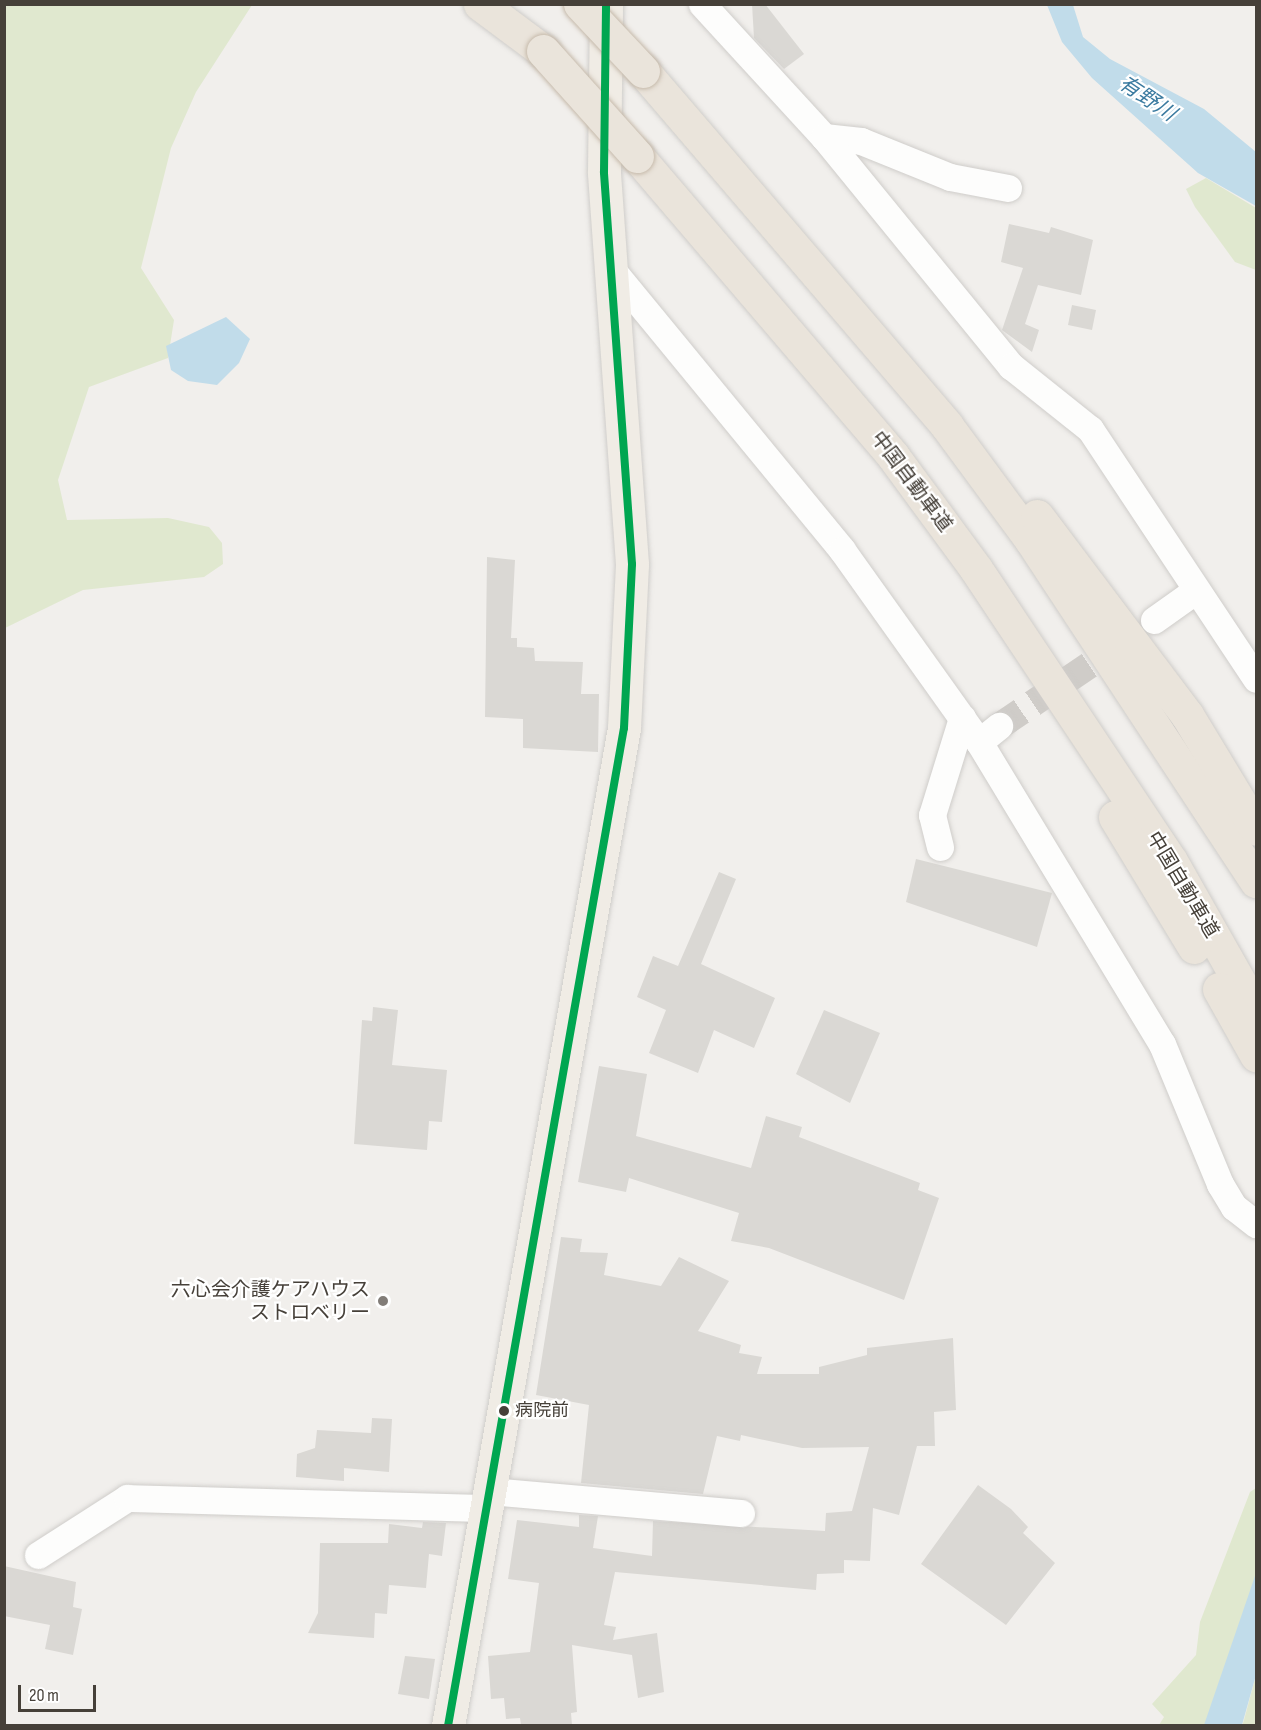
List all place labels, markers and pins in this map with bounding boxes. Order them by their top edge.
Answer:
place label: 六心会介護ケアハウス ストロベリー [170,1278,370,1325]
marker: 六心会介護ケアハウス ストロベリー [374,1292,392,1310]
place label: 病院前 [515,1400,569,1422]
marker: 病院前 [498,1405,510,1417]

